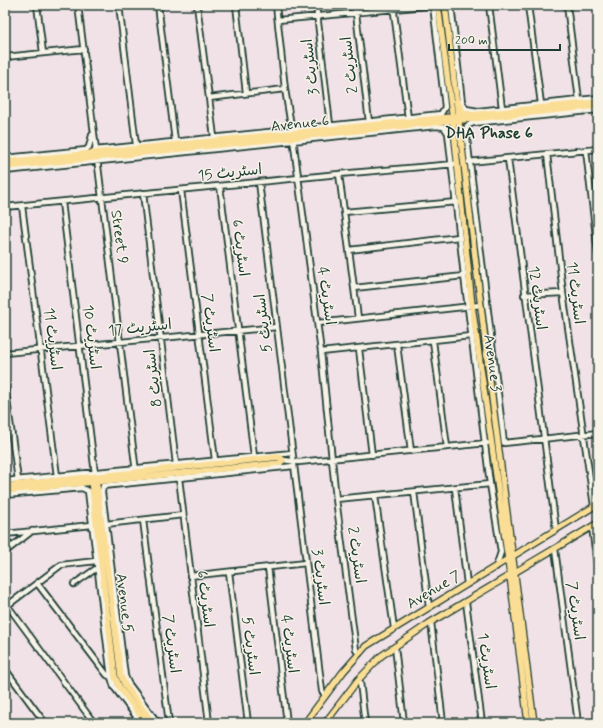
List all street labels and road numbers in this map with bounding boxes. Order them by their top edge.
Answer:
street label: اسٹریٹ 2 [337,35,363,95]
street label: اسٹریٹ 3 [298,38,324,96]
street label: Avenue 6 [270,111,331,137]
street label: اسٹریٹ 15 [197,160,263,186]
street label: Street 9 [105,209,133,265]
street label: اسٹریٹ 6 [227,218,253,278]
street label: اسٹریٹ 11 [561,261,589,325]
street label: اسٹریٹ 12 [523,265,551,331]
street label: اسٹریٹ 4 [312,266,340,326]
street label: اسٹریٹ 7 [196,293,224,353]
street label: اسٹریٹ 5 [250,293,278,353]
street label: اسٹریٹ 10 [77,303,105,371]
street label: اسٹریٹ 11 [38,307,66,371]
street label: اسٹریٹ 17 [107,315,173,341]
street label: Avenue 3 [478,333,506,393]
street label: اسٹریٹ 8 [141,348,167,408]
street label: اسٹریٹ 2 [342,525,370,585]
street label: اسٹریٹ 3 [307,548,333,606]
street label: Avenue 7 [403,566,465,614]
street label: اسٹریٹ 6 [192,569,218,629]
street label: Avenue 5 [110,572,138,634]
street label: اسٹریٹ 7 [561,580,589,642]
street label: اسٹریٹ 7 [157,614,185,674]
street label: اسٹریٹ 4 [276,614,302,674]
street label: اسٹریٹ 5 [236,616,264,676]
street label: اسٹریٹ 1 [472,632,500,690]

